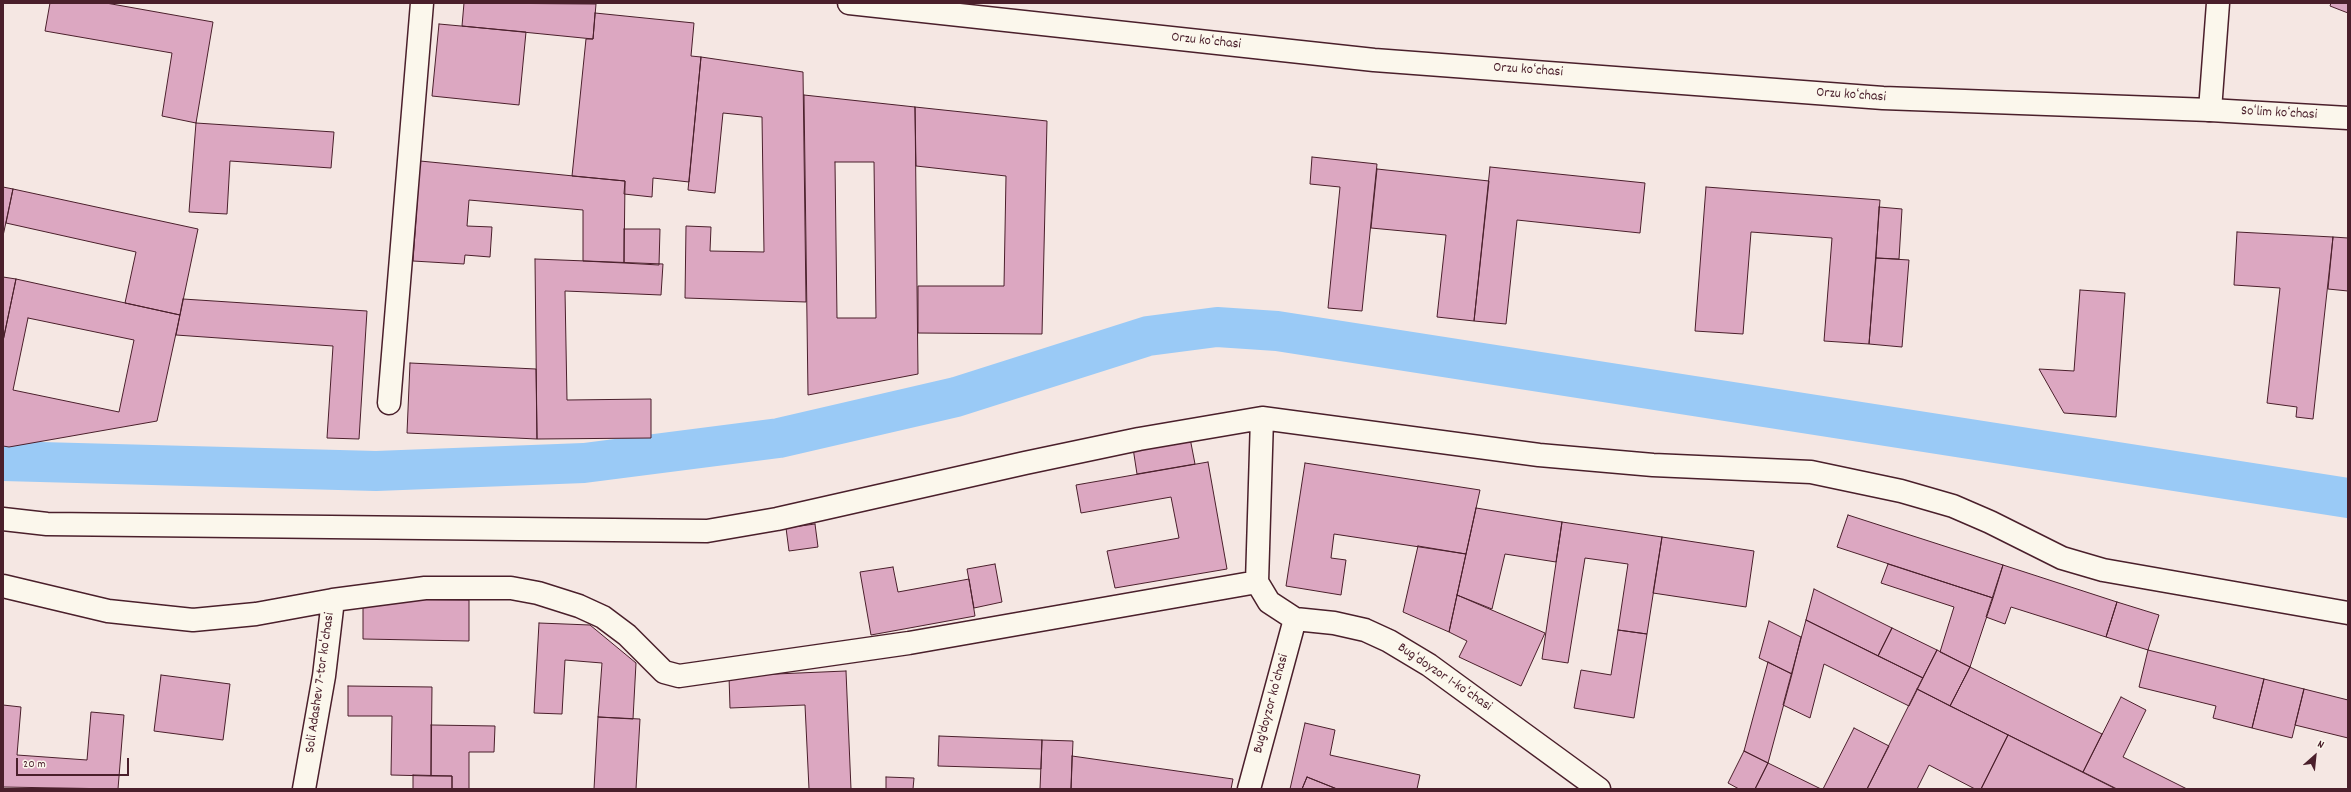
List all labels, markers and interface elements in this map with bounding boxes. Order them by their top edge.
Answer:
street label: Orzu koʻchasi [1170,30,1242,54]
street label: Orzu koʻchasi [1493,60,1563,82]
street label: Orzu koʻchasi [1816,85,1886,107]
street label: Soʻlim koʻchasi [2240,104,2318,124]
street label: Soli Adashev 7-tor koʻchasi [303,612,339,754]
street label: Bugʻdoyzor 1-koʻchasi [1394,640,1494,716]
street label: Bug'doyzor koʻchasi [1251,653,1293,755]
north arrow [2295,736,2335,776]
text: N [2314,737,2327,754]
scale bar [18,750,131,776]
text: 20 m [23,756,46,773]

